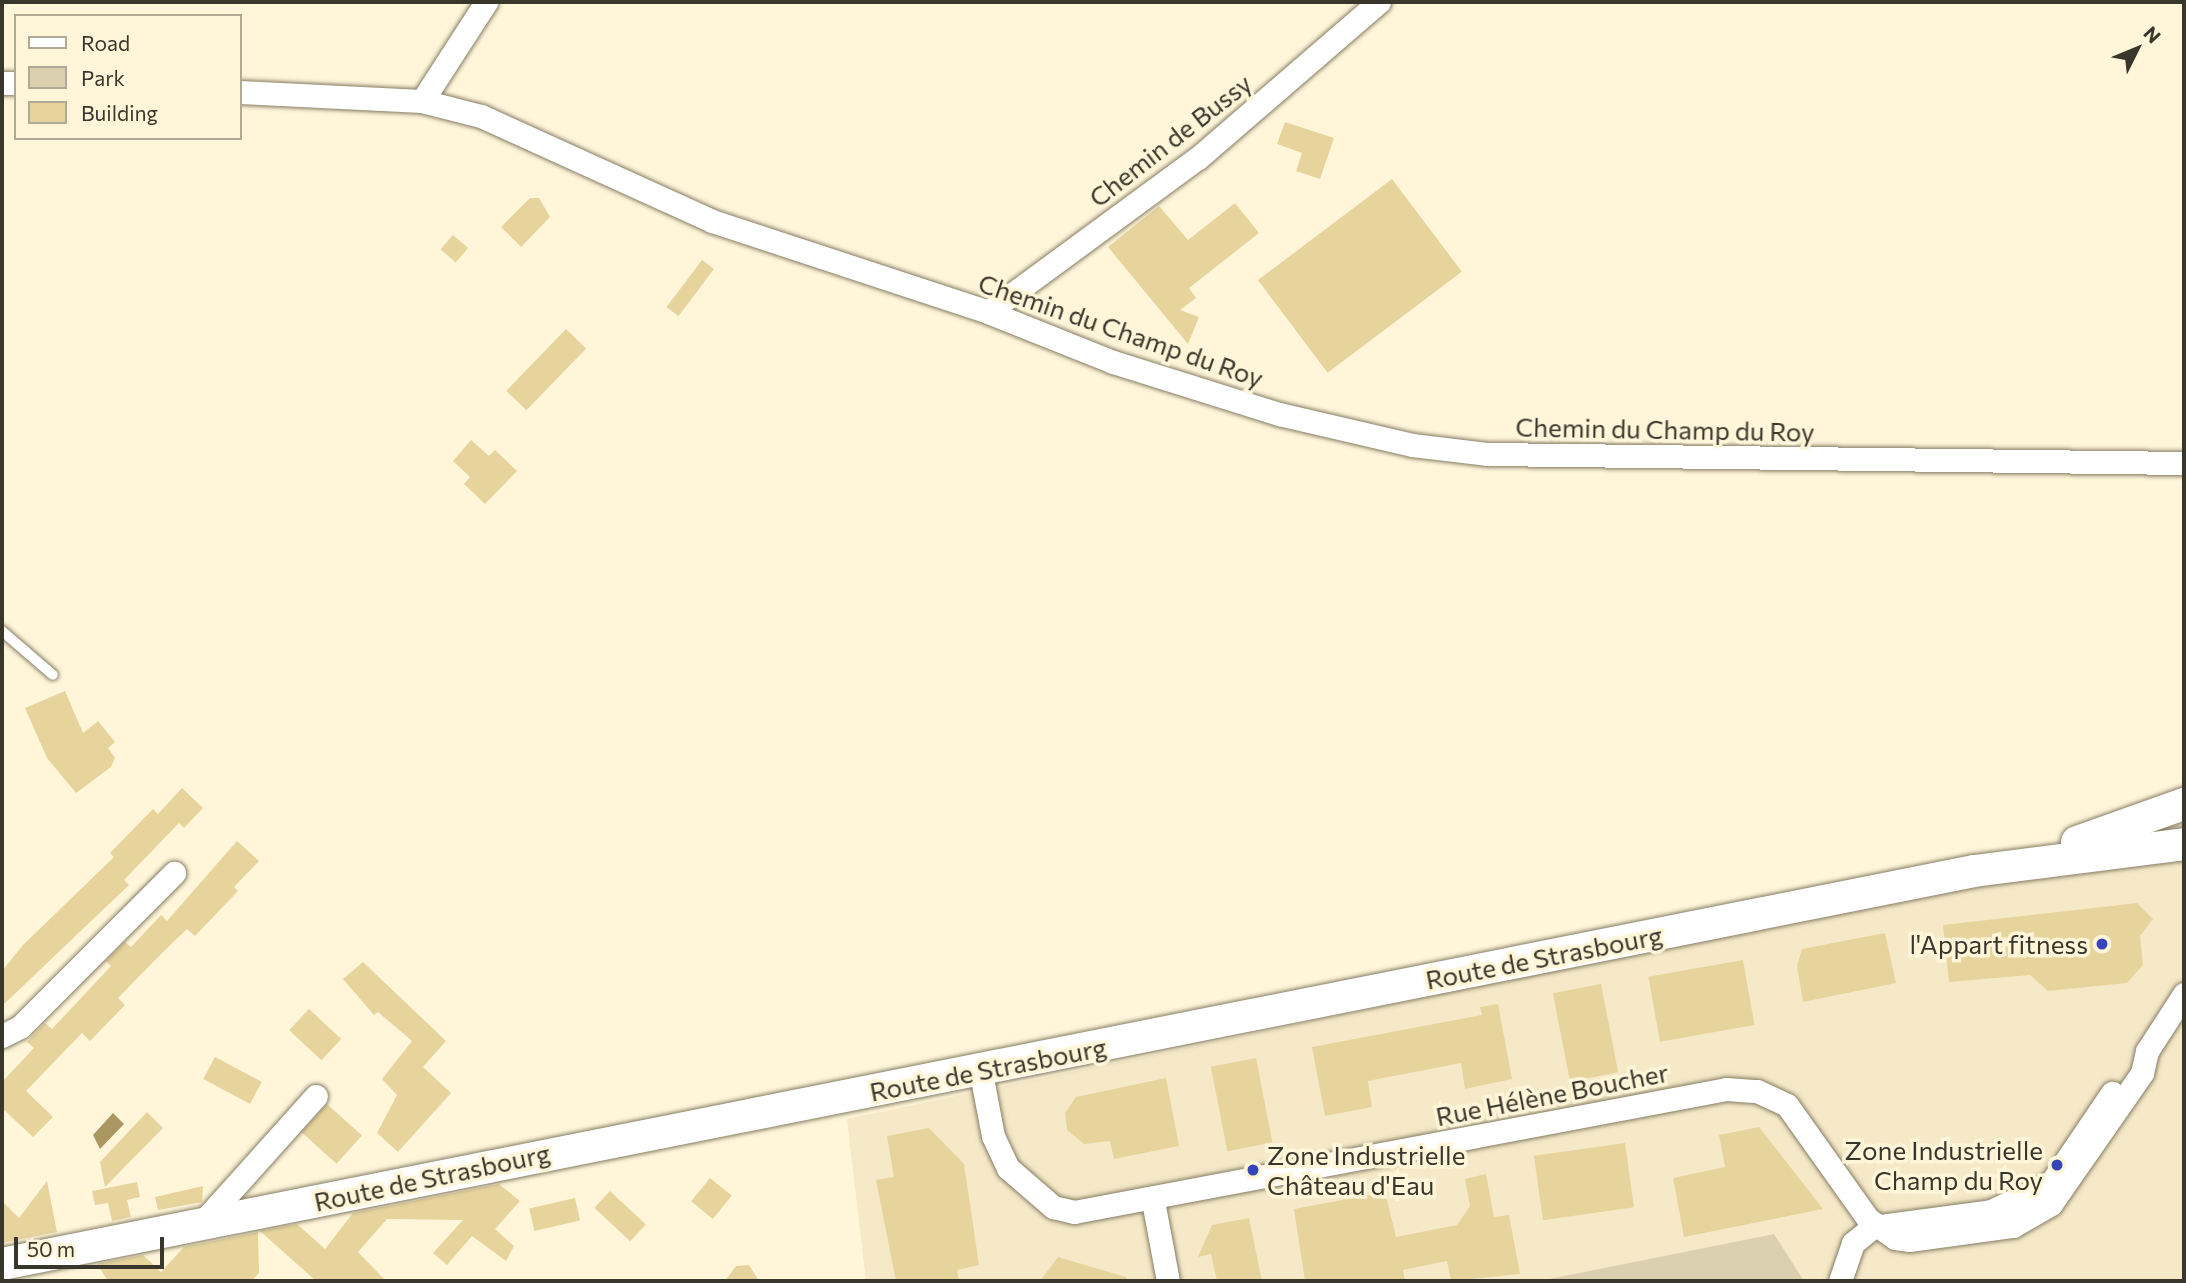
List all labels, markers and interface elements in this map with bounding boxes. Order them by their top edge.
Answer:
legend [14,14,242,140]
north arrow [2102,14,2172,84]
text: N [2139,21,2166,47]
text: Road [81,30,130,55]
text: Park [81,65,125,90]
street label: Chemin de Bussy [1083,67,1257,213]
text: Building [81,100,158,125]
street label: Chemin du Champ du Roy [974,267,1268,393]
street label: Chemin du Champ du Roy [1515,411,1815,447]
street label: Route de Strasbourg [1423,919,1665,995]
place label: l'Appart fitness [1909,928,2088,960]
marker: l'Appart fitness [2094,936,2110,952]
street label: Route de Strasbourg [867,1031,1109,1107]
street label: Rue Hélène Boucher [1433,1056,1671,1132]
place label: Zone Industrielle Champ du Roy [1845,1134,2043,1196]
street label: Route de Strasbourg [311,1137,553,1217]
place label: Zone Industrielle Château d'Eau [1267,1139,1465,1200]
marker: Zone Industrielle Champ du Roy [2049,1157,2065,1173]
marker: Zone Industrielle Château d'Eau [1245,1162,1261,1178]
scale bar [18,1224,168,1268]
text: 50 m [27,1236,75,1261]

